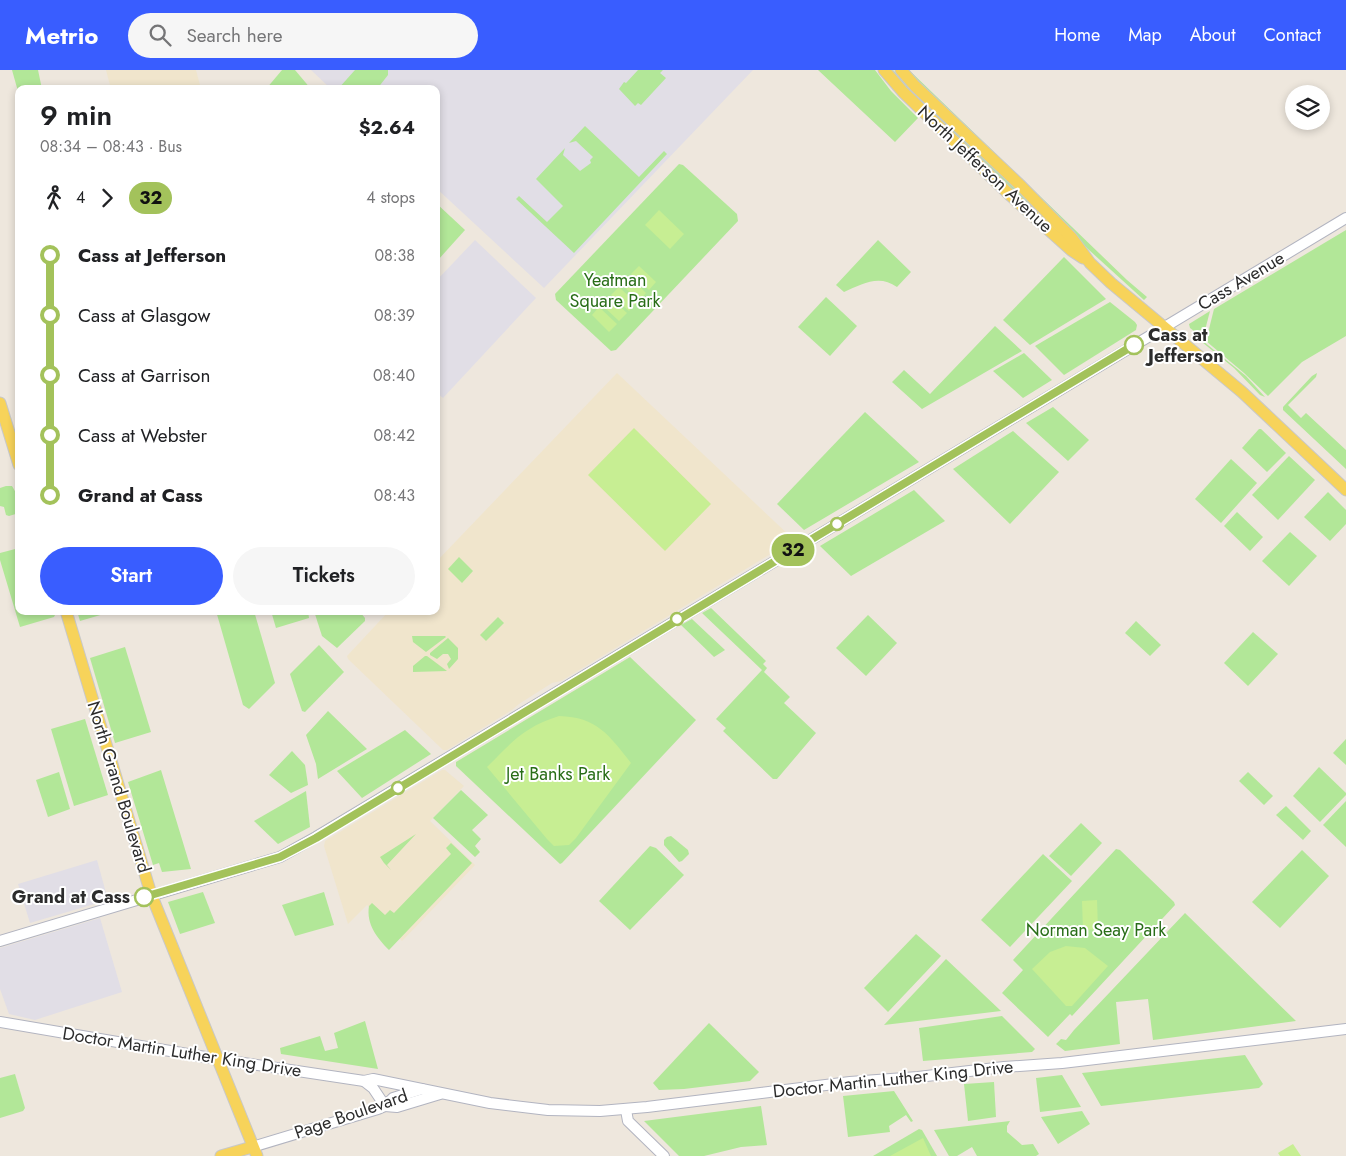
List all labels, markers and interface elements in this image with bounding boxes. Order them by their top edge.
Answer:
search box [128,13,478,58]
text: Metrio [25,18,98,53]
icon: search [146,21,174,49]
text: Search here [186,22,283,49]
text: Home [1054,22,1100,48]
text: Map [1128,22,1162,48]
text: About [1190,22,1235,48]
text: Contact [1263,22,1321,48]
map controls [1285,85,1330,130]
button: layers [1285,85,1330,130]
text: 9 min [40,95,112,136]
street label: North Jefferson Avenue [912,99,1058,239]
text: $2.64 [359,114,415,141]
text: 08:34 – 08:43 · Bus [40,135,182,158]
icon: walk [40,184,68,212]
icon: forward [93,184,121,212]
text: 32 [139,185,162,211]
text: 4 [76,186,85,209]
text: 4 stops [366,186,415,209]
text: Cass at Jefferson [78,242,226,269]
text: 08:38 [374,244,415,267]
street label: Cass Avenue [1193,245,1289,317]
park label: Yeatman Square Park [570,267,661,314]
text: Cass at Glasgow [78,302,210,329]
text: 08:39 [374,304,415,327]
place label: Cass at Jefferson [1145,322,1224,369]
marker: Cass at Jefferson [1124,335,1144,355]
text: Cass at Garrison [78,362,210,389]
text: 08:40 [373,364,415,387]
text: Cass at Webster [78,422,207,449]
text: 08:42 [373,424,415,447]
text: Grand at Cass [78,482,203,509]
text: 08:43 [374,484,415,507]
unlabelled marker [830,517,844,531]
line badge: 32 [770,534,816,566]
text: 32 [782,537,805,563]
button: Start [40,547,223,605]
button: Tickets [233,547,415,605]
unlabelled marker [670,612,684,626]
street label: North Grand Boulevard [80,698,158,876]
park label: Jet Banks Park [504,761,610,787]
unlabelled marker [391,781,405,795]
place label: Grand at Cass [12,884,130,910]
marker: Grand at Cass [134,887,154,907]
park label: Norman Seay Park [1026,917,1166,943]
street label: Doctor Martin Luther King Drive [61,1020,303,1084]
street label: Doctor Martin Luther King Drive [772,1053,1014,1105]
street label: Page Boulevard [291,1082,411,1146]

